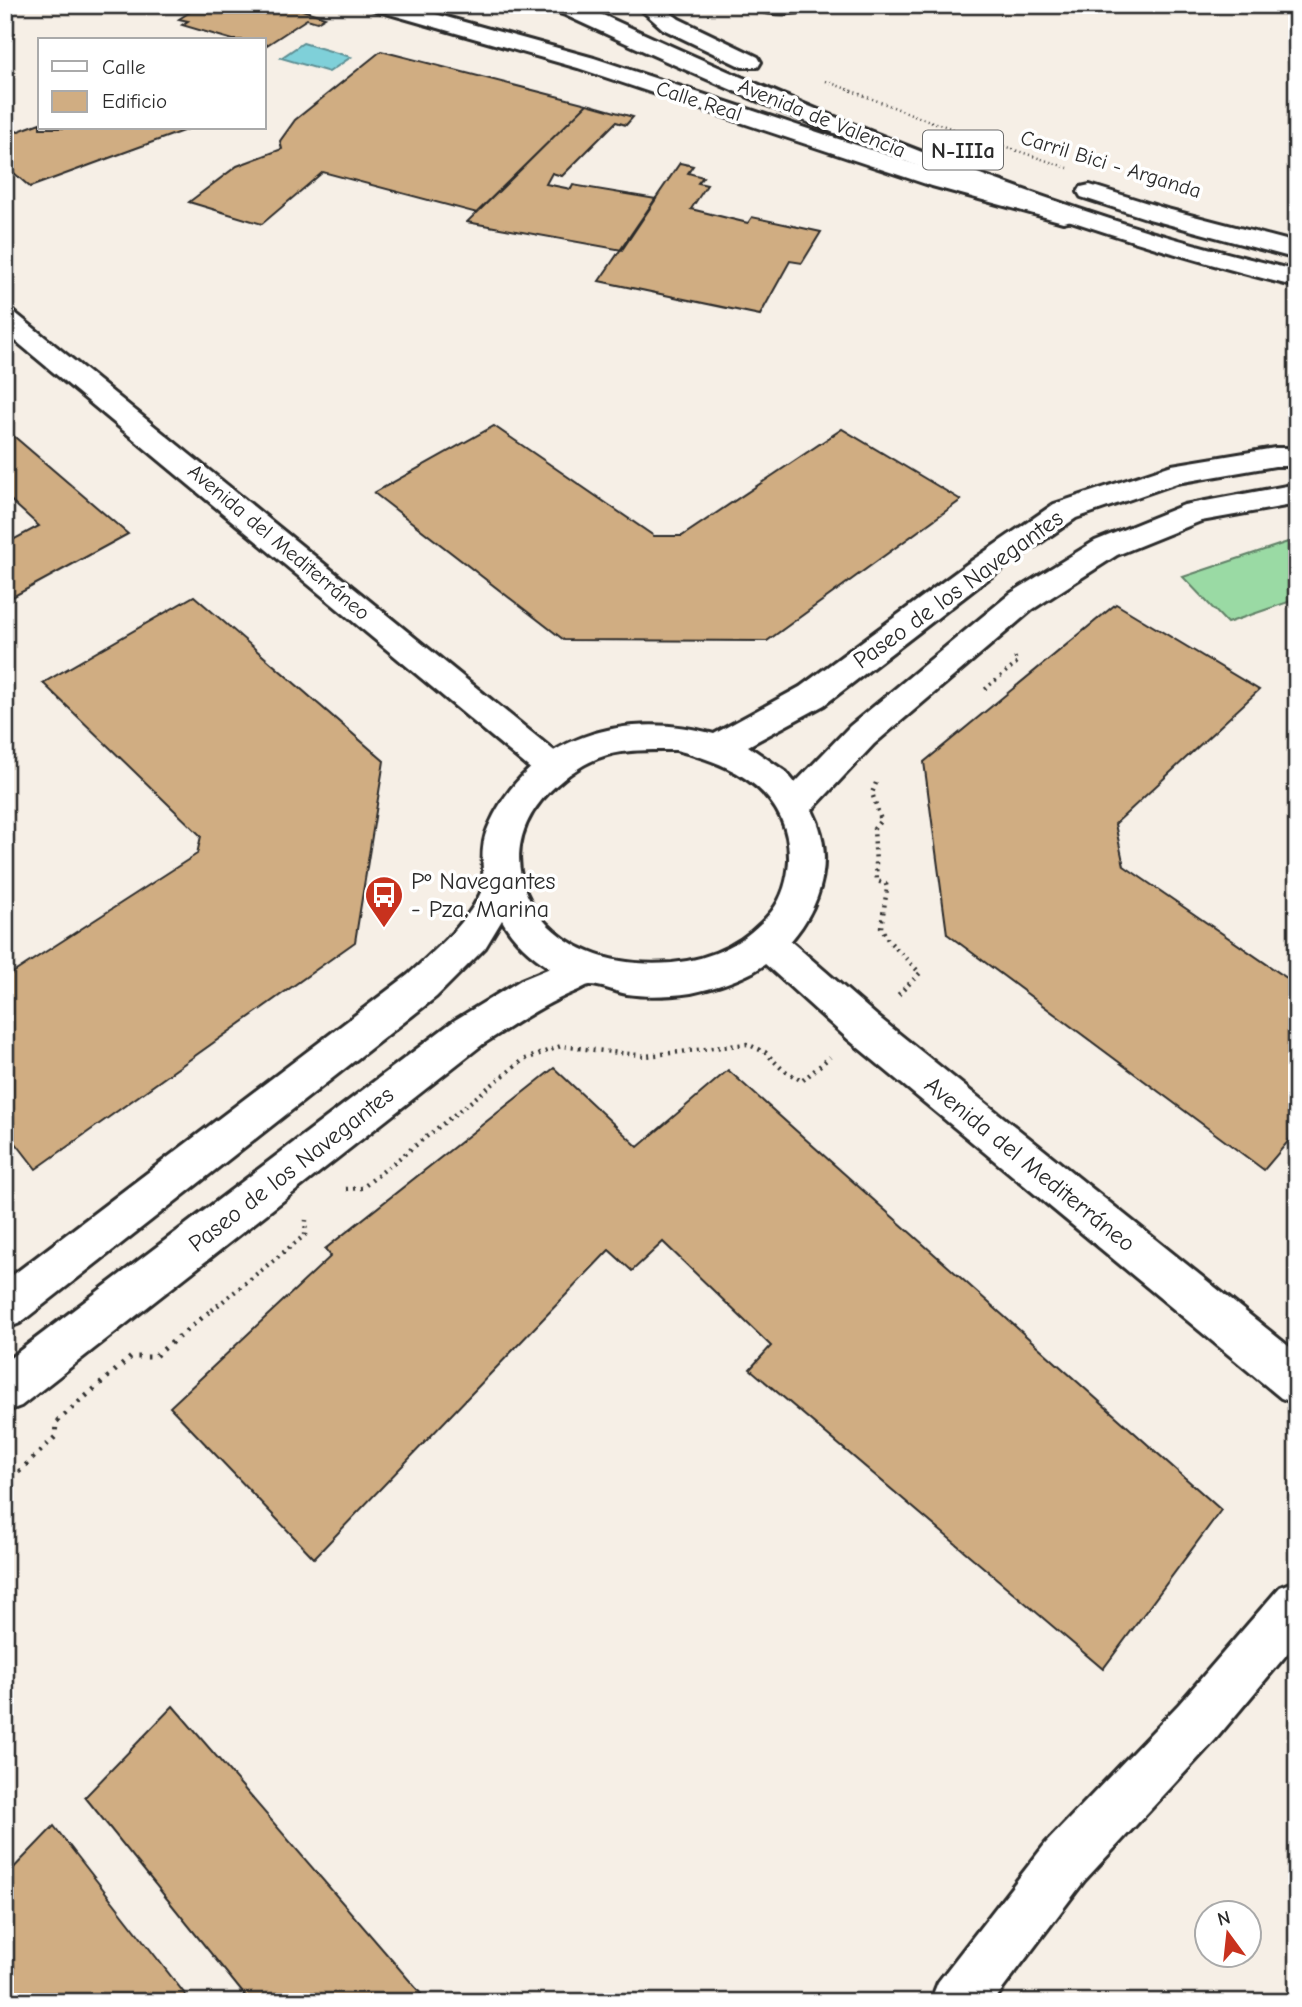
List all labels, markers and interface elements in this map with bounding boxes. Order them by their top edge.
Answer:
legend [38,38,266,130]
text: Calle [102,55,145,79]
street label: Avenida de Valencia [735,73,909,163]
street label: Calle Real [653,76,745,126]
text: Edificio [102,89,167,113]
street label: Carril Bici - Arganda [1018,125,1204,203]
road number: N-IIIa [923,130,1003,169]
street label: Avenida del Mediterráneo [183,459,375,625]
street label: Paseo de los Navegantes [848,504,1068,674]
place label: Pº Navegantes - Pza. Marina [411,867,556,923]
bus stop icon: Pº Navegantes - Pza. Marina [363,874,405,929]
street label: Avenida del Mediterráneo [919,1070,1141,1258]
street label: Paseo de los Navegantes [183,1080,399,1258]
north arrow [1194,1898,1264,1968]
text: N [1215,1906,1233,1931]

